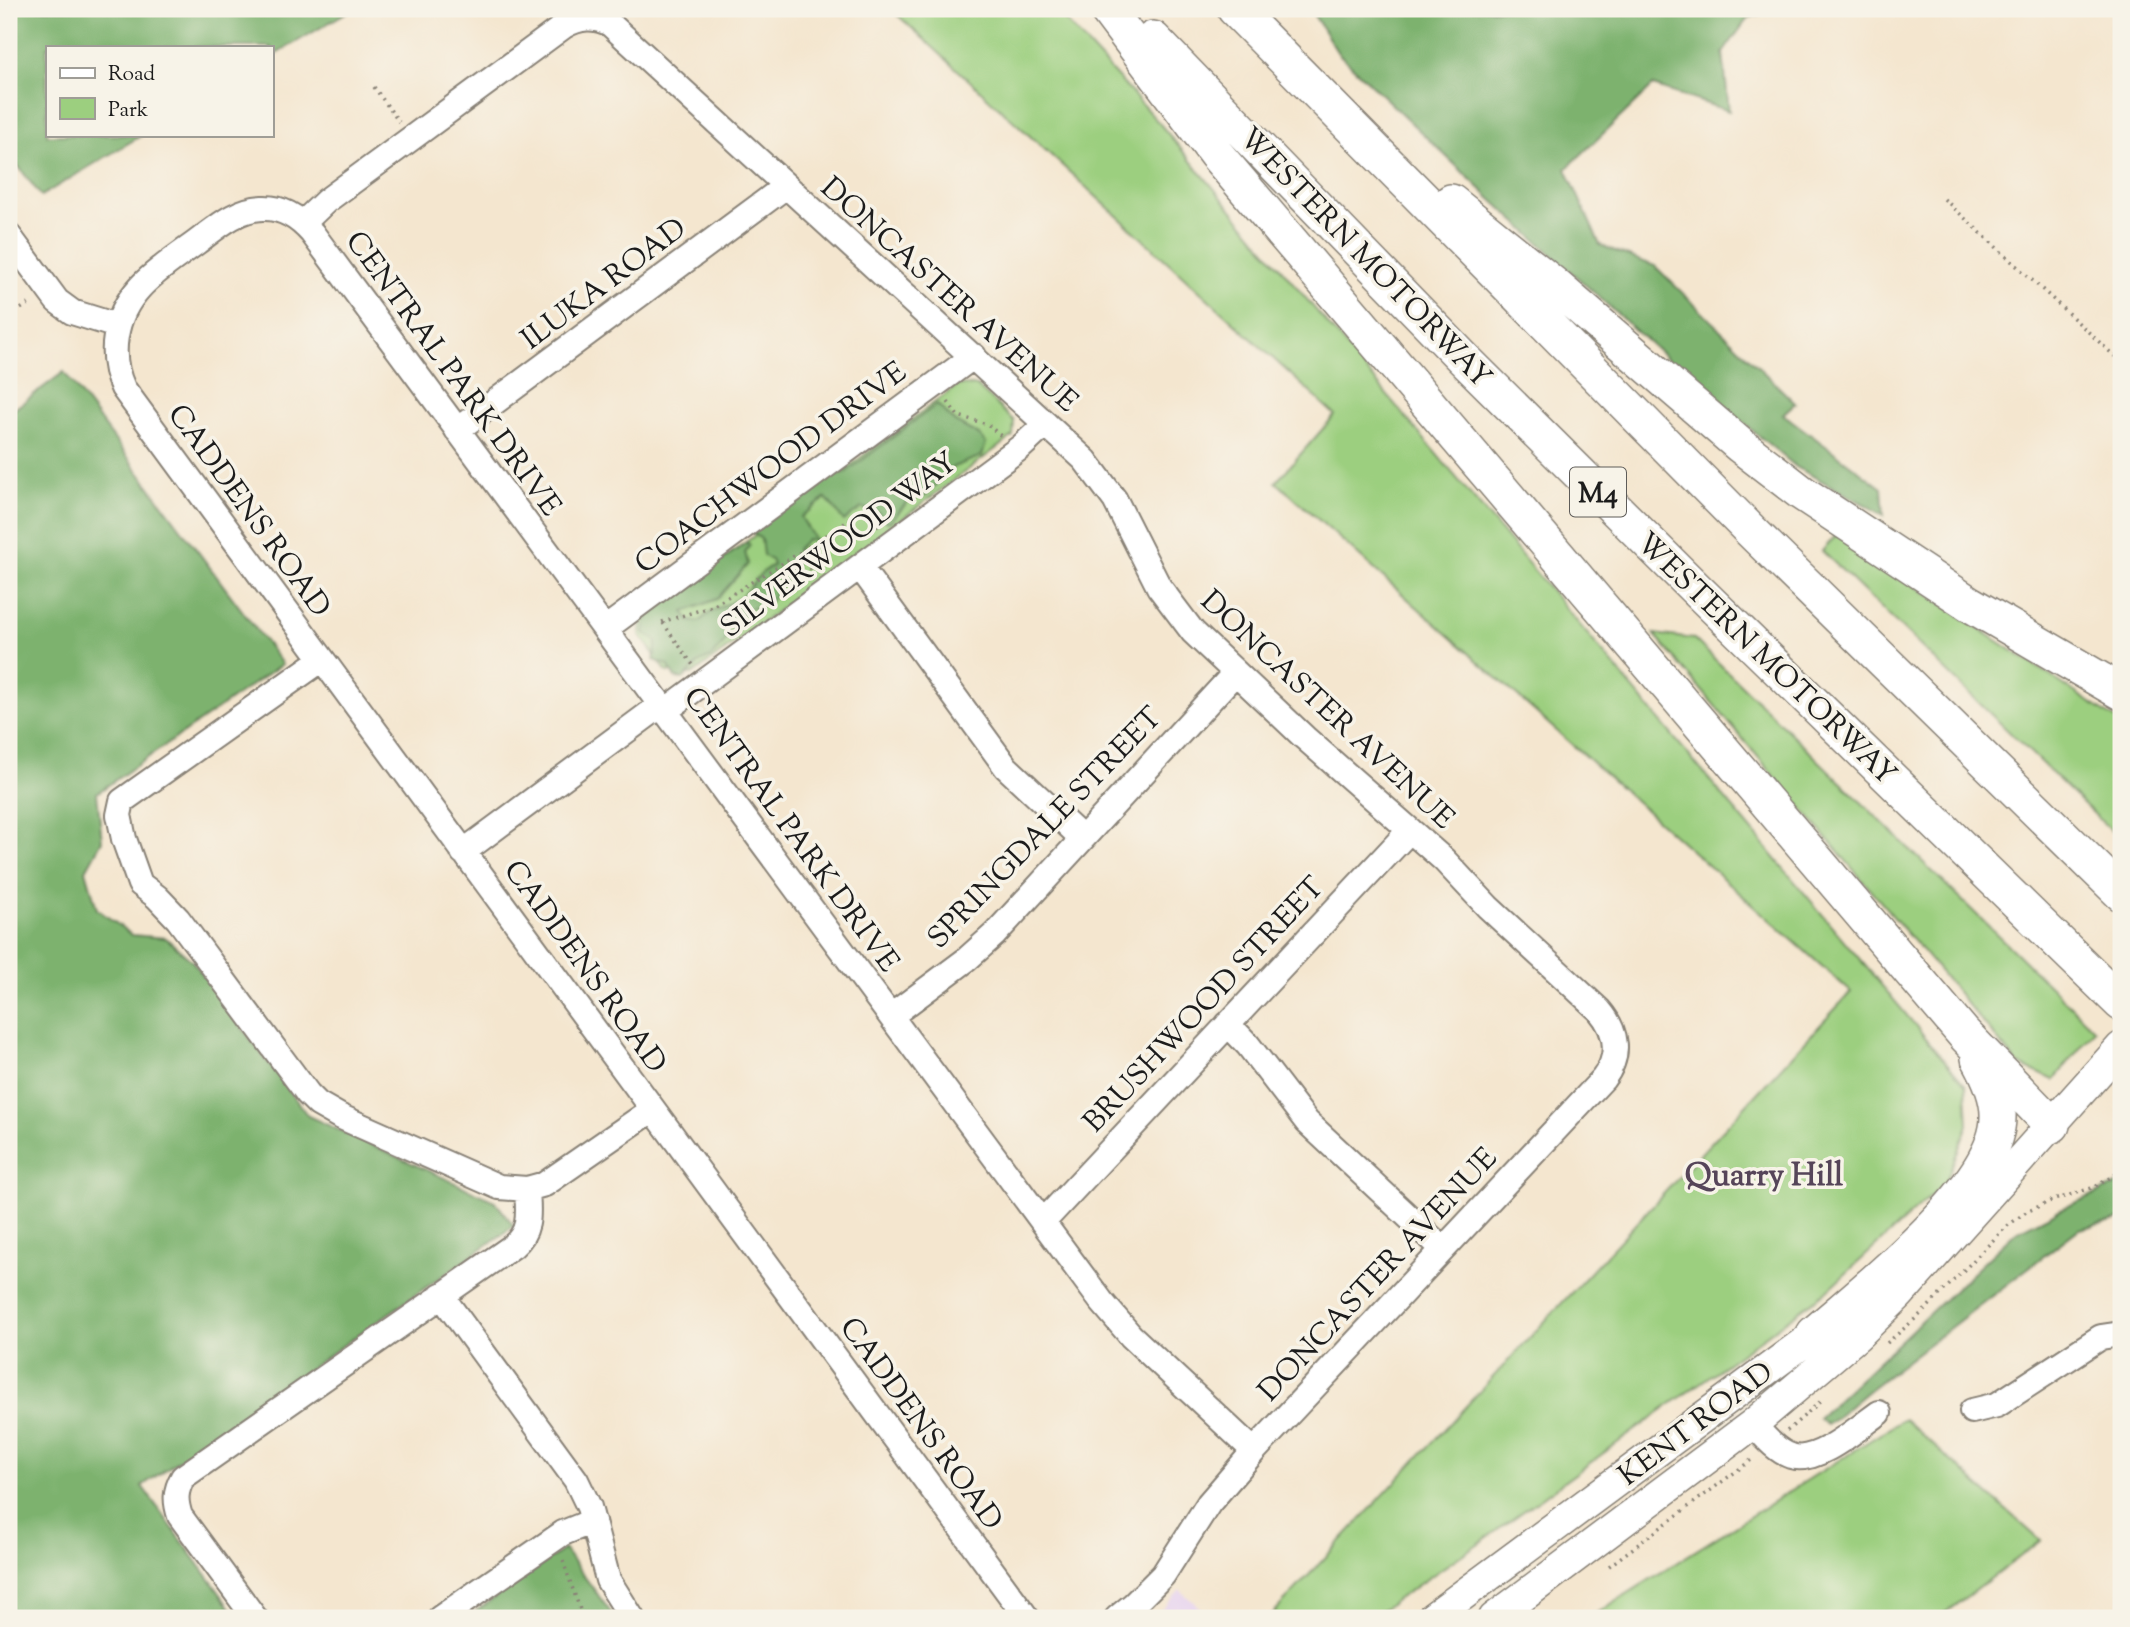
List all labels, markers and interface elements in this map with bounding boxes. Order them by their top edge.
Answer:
legend [46,46,273,136]
text: Road [108,60,155,90]
text: Park [108,96,149,126]
street label: WESTERN MOTORWAY [1228,119,1501,399]
street label: DONCASTER AVENUE [810,168,1087,423]
street label: ILUKA ROAD [513,209,696,361]
street label: CENTRAL PARK DRIVE [334,223,570,526]
street label: COACHWOOD DRIVE [627,352,916,586]
street label: CADDENS ROAD [156,396,340,627]
street label: SILVERWOOD WAY [712,443,967,649]
road number: M4 [1570,468,1626,516]
street label: WESTERN MOTORWAY [1625,523,1905,796]
street label: DONCASTER AVENUE [1190,581,1463,840]
street label: CENTRAL PARK DRIVE [672,679,908,982]
street label: SPRINGDALE STREET [919,698,1173,959]
street label: CADDENS ROAD [492,852,676,1083]
street label: BRUSHWOOD STREET [1074,868,1335,1143]
street label: DONCASTER AVENUE [1249,1139,1508,1412]
district label: Quarry Hill [1685,1154,1843,1200]
street label: CADDENS ROAD [828,1309,1012,1540]
street label: KENT ROAD [1610,1352,1783,1498]

